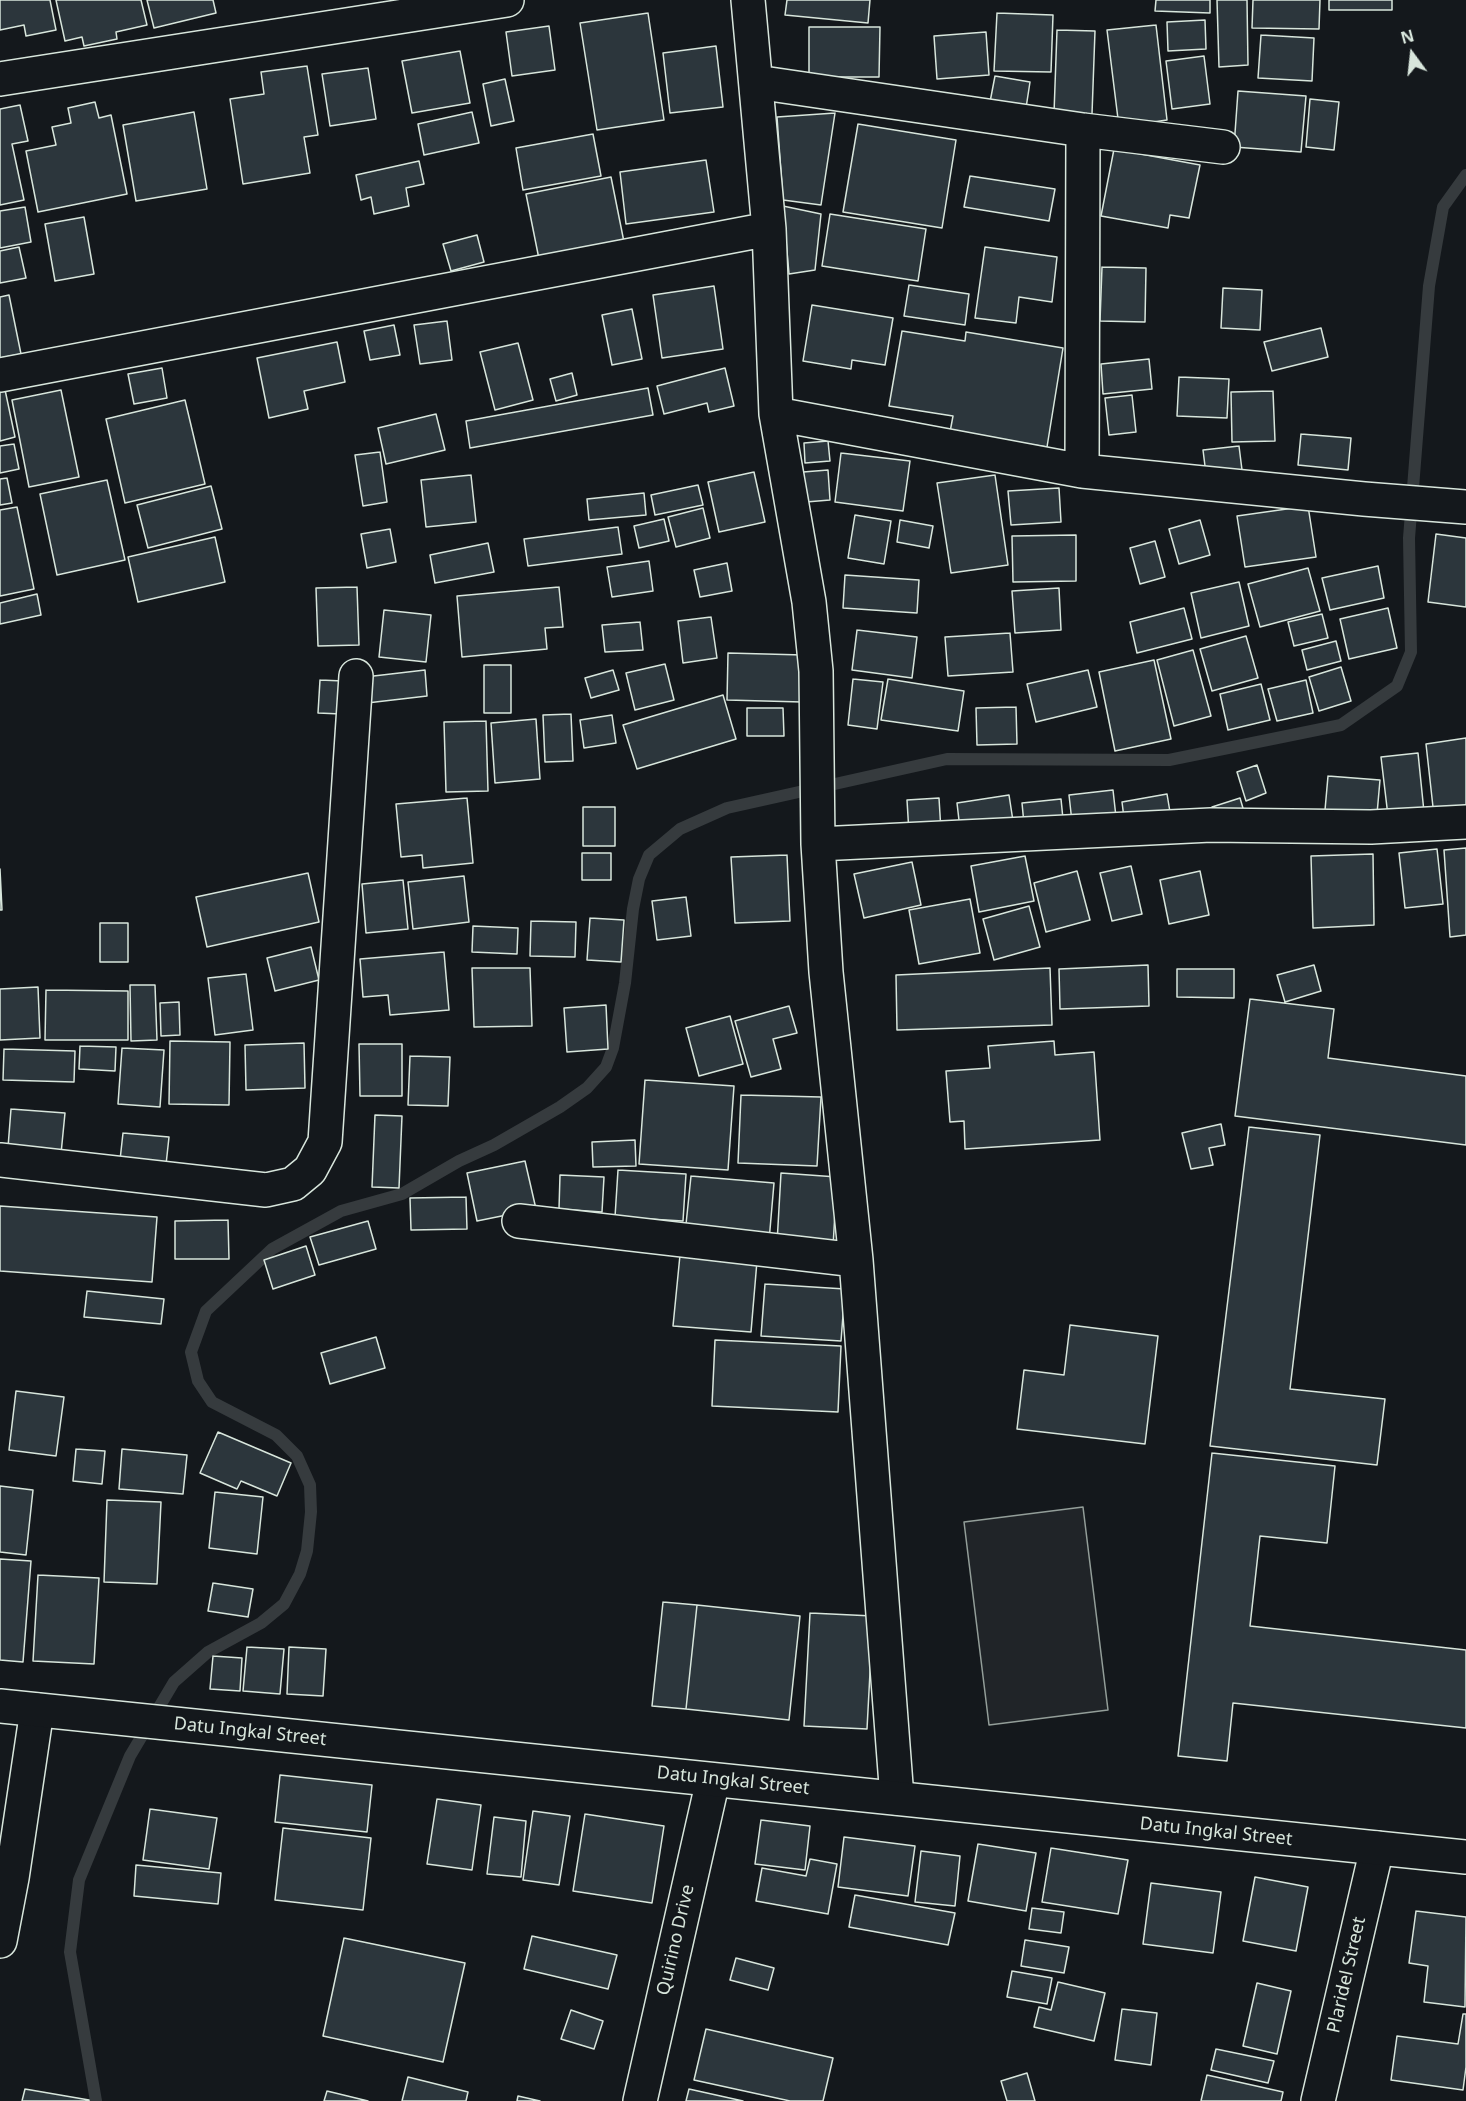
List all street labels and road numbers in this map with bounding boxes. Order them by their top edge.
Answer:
street label: Datu Ingkal Street [173,1713,327,1751]
street label: Datu Ingkal Street [656,1762,810,1800]
street label: Datu Ingkal Street [1139,1813,1293,1851]
street label: Quirino Drive [653,1882,699,1998]
street label: Plaridel Street [1323,1915,1371,2035]

